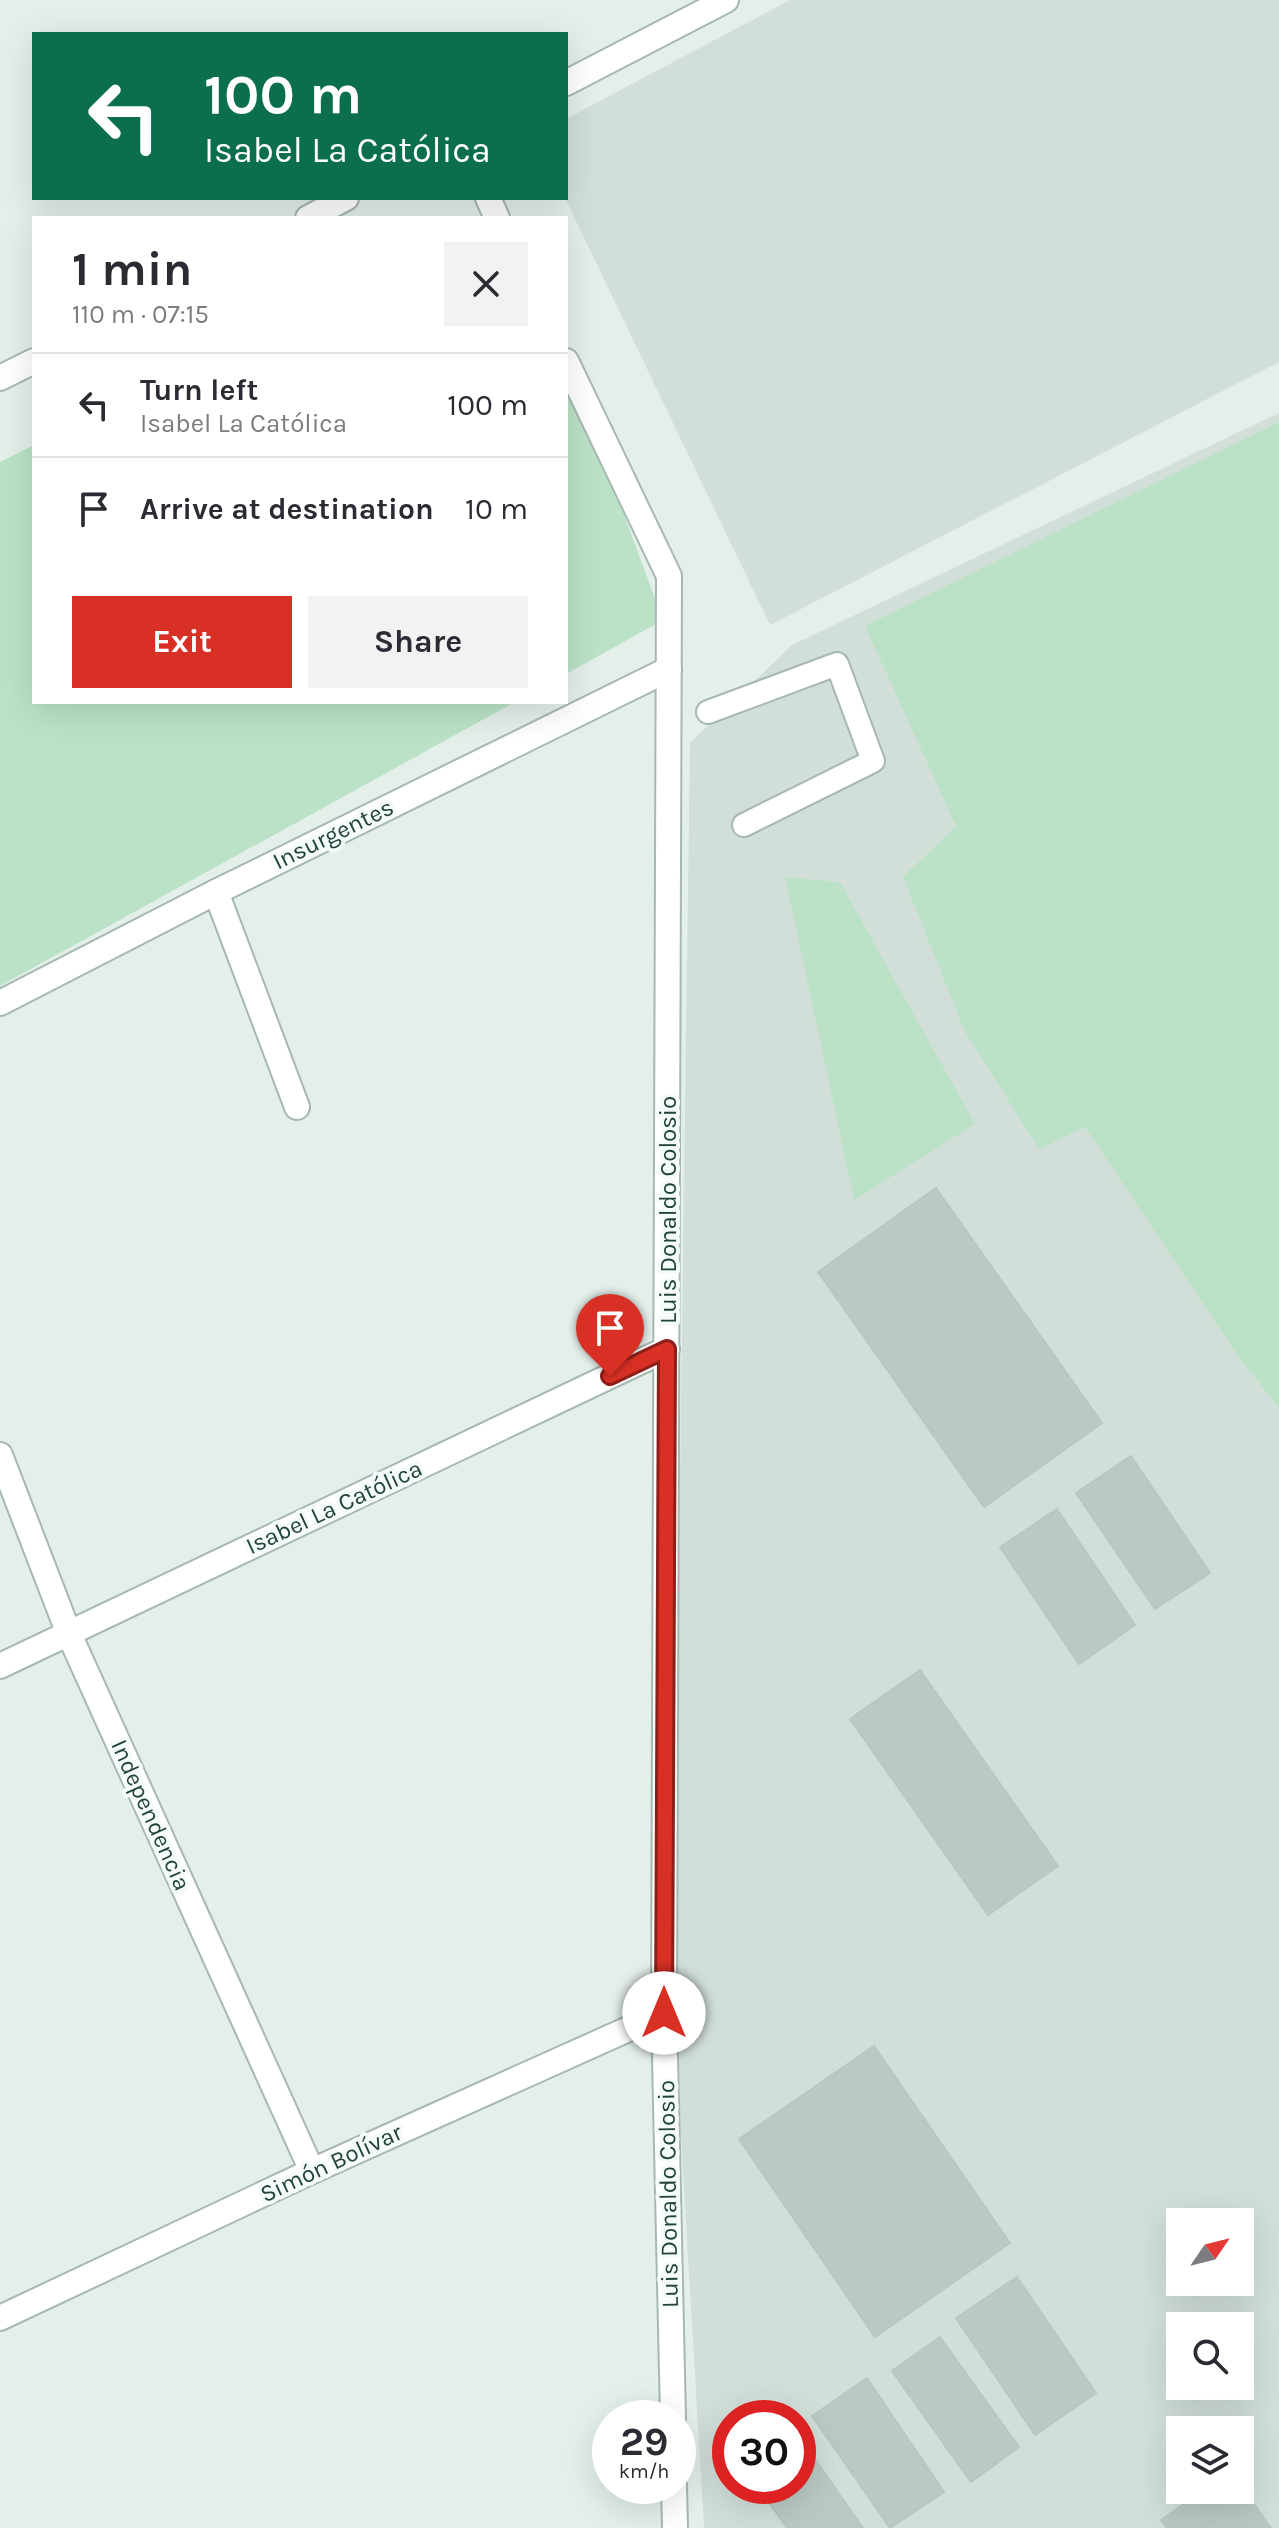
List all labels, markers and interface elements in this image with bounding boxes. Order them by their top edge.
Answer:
text: 100 m [204,62,362,127]
icon: left [72,64,176,168]
text: Isabel La Católica [204,129,491,171]
text: 1 min [72,241,192,297]
button: close [444,242,528,326]
text: 110 m · 07:15 [72,299,209,330]
text: Turn left [140,372,258,408]
icon: left [72,383,116,427]
text: 100 m [447,387,528,423]
text: Isabel La Católica [140,408,347,439]
icon: arrive [72,487,116,531]
text: Arrive at destination [140,491,434,527]
text: 10 m [465,491,528,527]
button: Exit [72,596,292,688]
button: Share [308,596,528,688]
street label: Insurgentes [268,793,398,875]
street label: Luis Donaldo Colosio [654,1096,682,1324]
pin [576,1294,644,1376]
icon: arrive [588,1306,632,1350]
street label: Isabel La Católica [241,1454,427,1560]
street label: Independencia [105,1735,197,1895]
position arrow [622,1971,706,2055]
street label: Luis Donaldo Colosio [652,2080,684,2308]
street label: Simón Bolívar [256,2118,407,2208]
north arrow [1166,2208,1254,2296]
map controls [1166,2208,1254,2504]
button: search [1166,2312,1254,2400]
speed limit sign: 30 [712,2400,816,2504]
button: layers [1166,2416,1254,2504]
text: 29 [620,2418,668,2465]
text: km/h [619,2460,669,2483]

